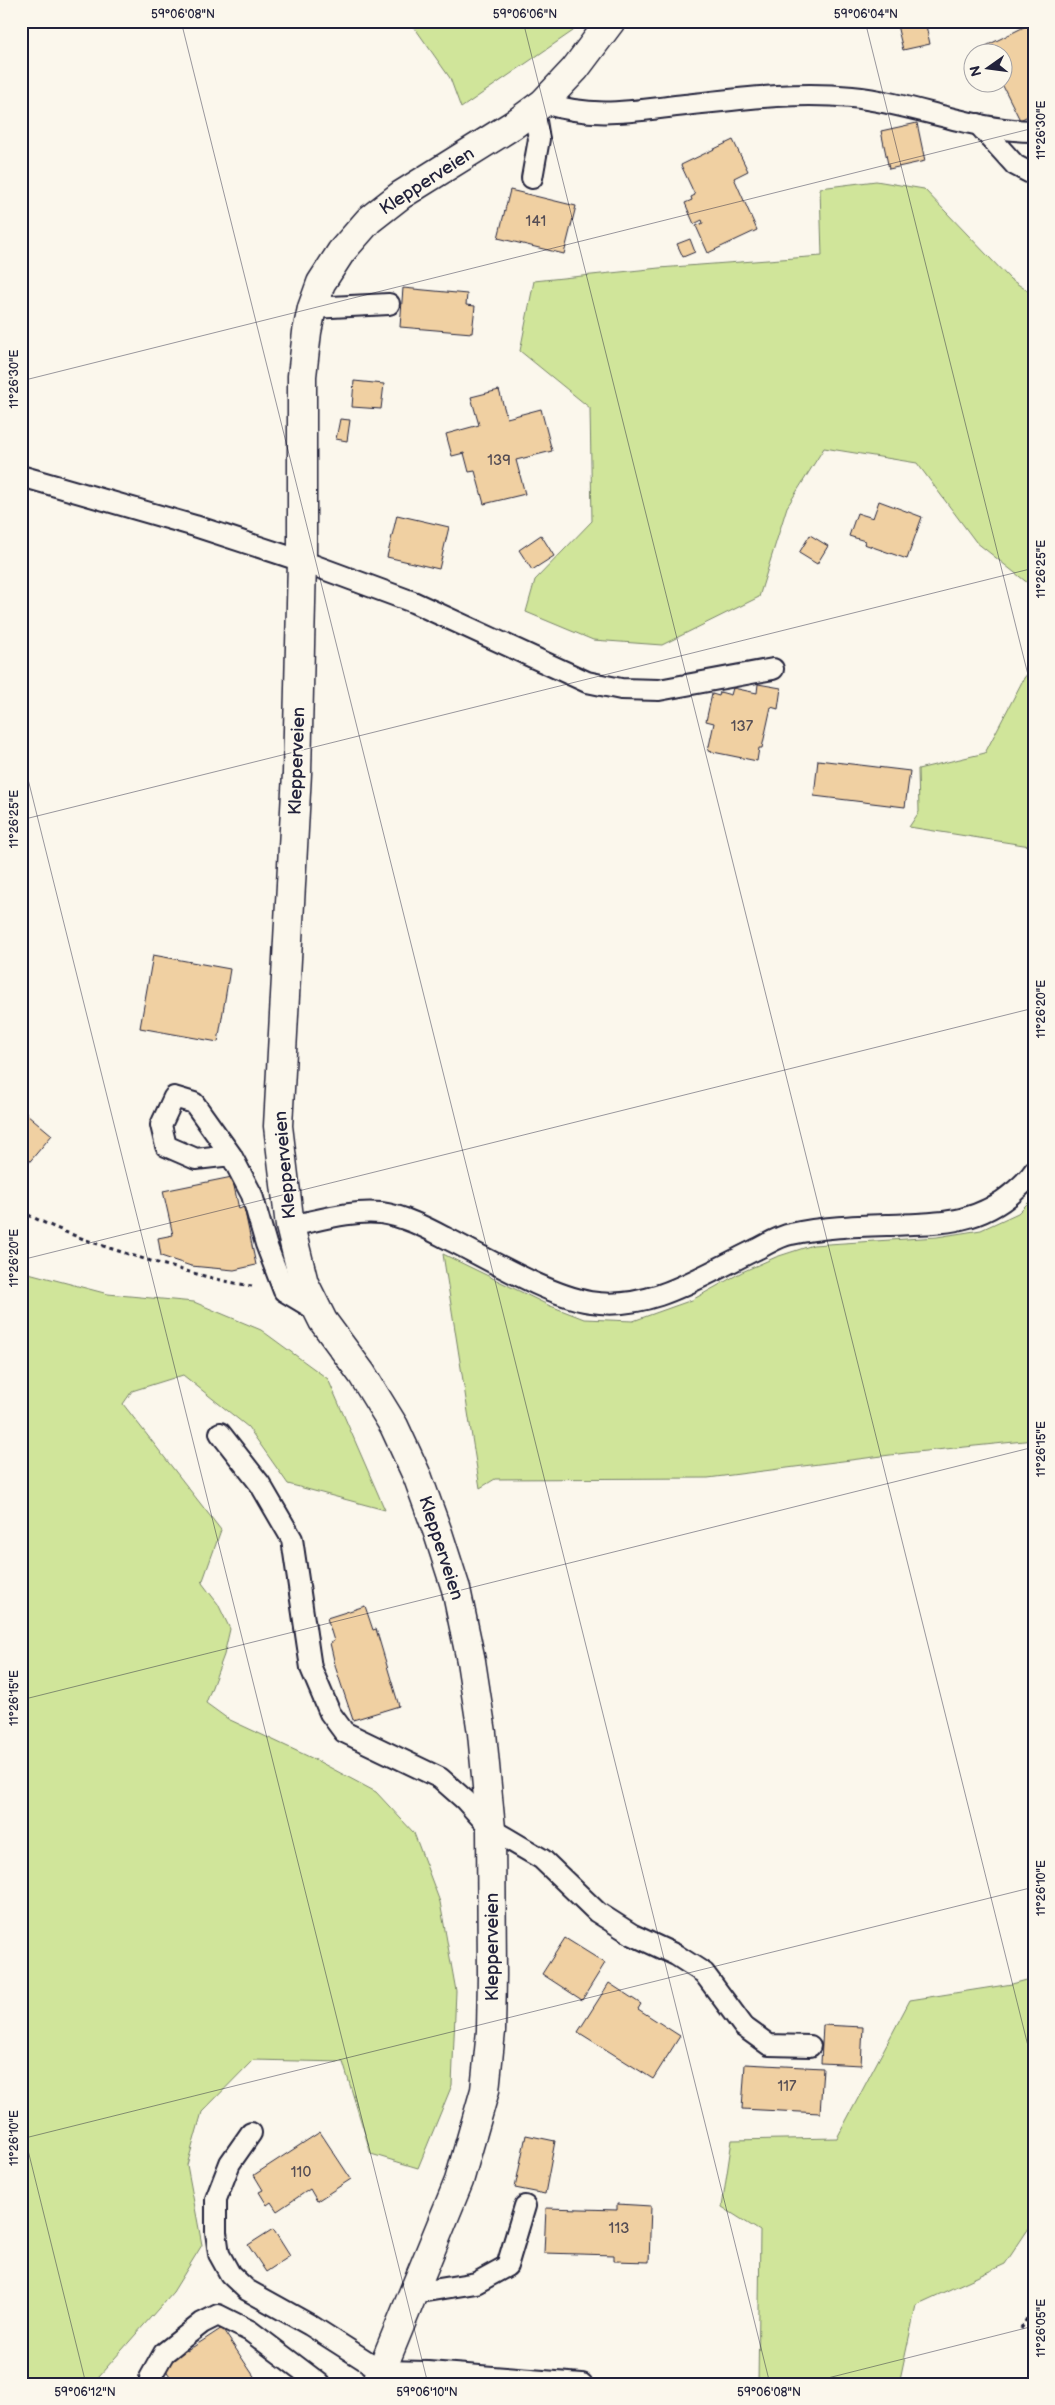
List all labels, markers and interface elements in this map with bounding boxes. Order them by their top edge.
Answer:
text: 59°06'08"N [151,7,215,22]
text: 59°06'06"N [493,7,557,22]
text: 59°06'04"N [834,7,898,22]
north arrow [962,42,1012,92]
text: N [966,64,985,78]
text: 11°26'30"E [1034,101,1049,159]
street label: Klepperveien [376,143,478,219]
house number: 141 [526,212,546,231]
text: 11°26'30"E [7,350,22,408]
house number: 139 [487,451,511,470]
text: 11°26'25"E [1034,540,1049,598]
street label: Klepperveien [285,706,309,816]
house number: 137 [731,717,754,736]
text: 11°26'25"E [7,790,22,848]
text: 11°26'20"E [1034,980,1049,1038]
street label: Klepperveien [270,1110,300,1220]
text: 11°26'20"E [7,1229,22,1287]
text: 11°26'15"E [1034,1421,1049,1477]
street label: Klepperveien [414,1493,468,1603]
text: 11°26'15"E [7,1670,22,1726]
text: 11°26'10"E [1034,1860,1049,1916]
street label: Klepperveien [482,1893,503,2001]
house number: 117 [778,2077,797,2096]
text: 11°26'10"E [7,2110,22,2166]
house number: 110 [291,2163,311,2182]
house number: 113 [609,2219,629,2238]
text: 11°26'05"E [1034,2299,1049,2357]
text: 59°06'12"N [54,2385,116,2400]
text: 59°06'10"N [396,2385,458,2400]
text: 59°06'08"N [737,2385,801,2400]

